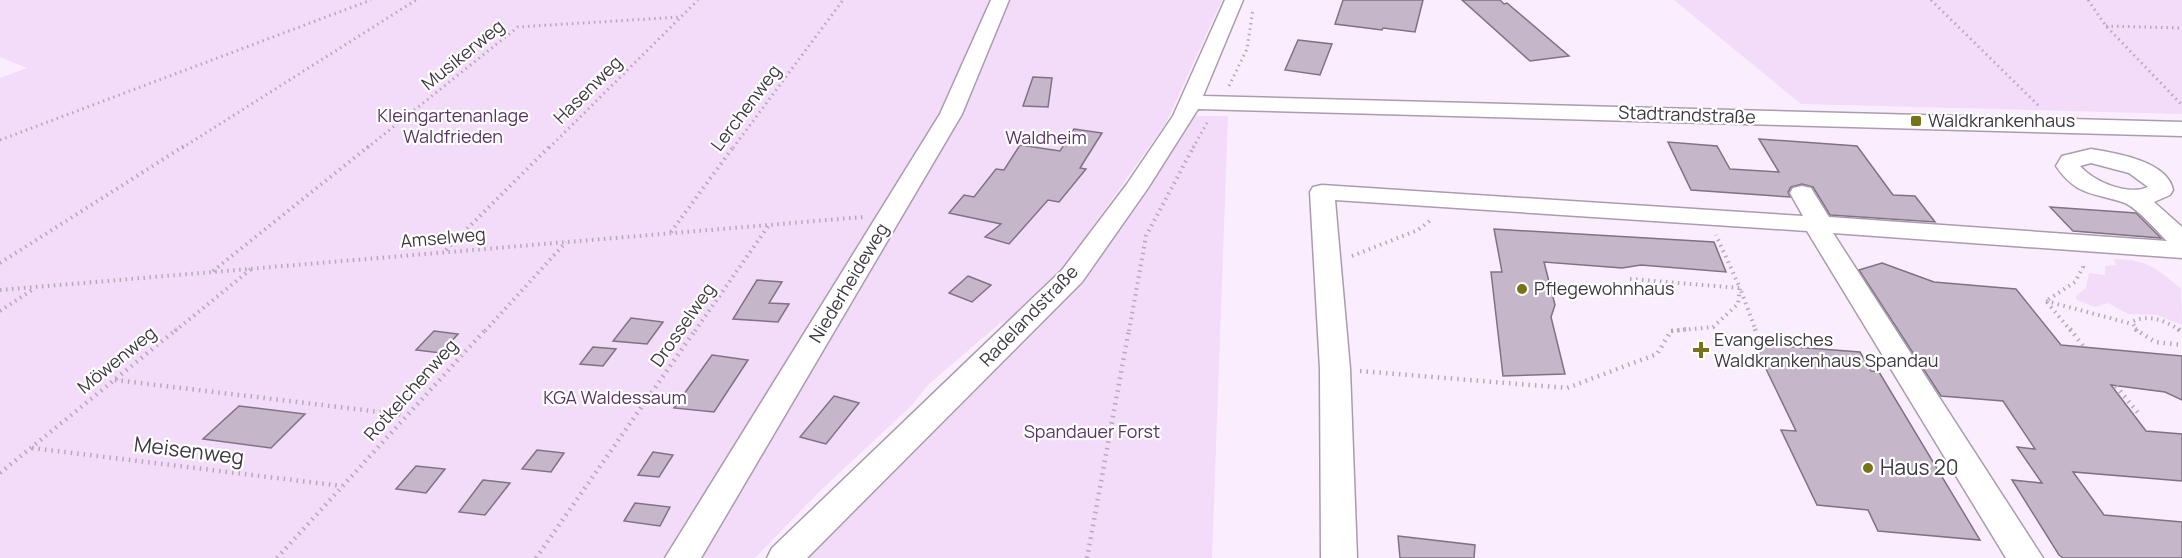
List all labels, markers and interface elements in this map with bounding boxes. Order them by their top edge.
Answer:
street label: Musikerweg [416,13,509,95]
street label: Hasenweg [548,50,627,129]
street label: Lerchenweg [705,59,786,155]
street label: Stadtrandstraße [1618,100,1756,128]
park label: Kleingartenanlage Waldfrieden [377,103,529,148]
place label: Waldkrankenhaus [1928,108,2075,132]
marker: Waldkrankenhaus [1909,114,1923,128]
park label: Waldheim [1005,125,1087,149]
street label: Niederheideweg [803,218,893,347]
street label: Amselweg [399,221,487,253]
street label: Radelandstraße [974,259,1083,371]
place label: Pflegewohnhaus [1534,276,1675,300]
street label: Drosselweg [644,278,720,371]
marker: Pflegewohnhaus [1515,282,1529,296]
street label: Möwenweg [72,320,161,398]
place label: Evangelisches Waldkrankenhaus Spandau [1714,327,1939,372]
street label: Rotkelchenweg [358,333,462,445]
marker: Evangelisches Waldkrankenhaus Spandau [1692,341,1710,359]
park label: KGA Waldessaum [543,385,687,409]
park label: Spandauer Forst [1024,419,1160,443]
street label: Meisenweg [132,429,246,471]
place label: Haus 20 [1880,453,1959,481]
marker: Haus 20 [1861,461,1875,475]

